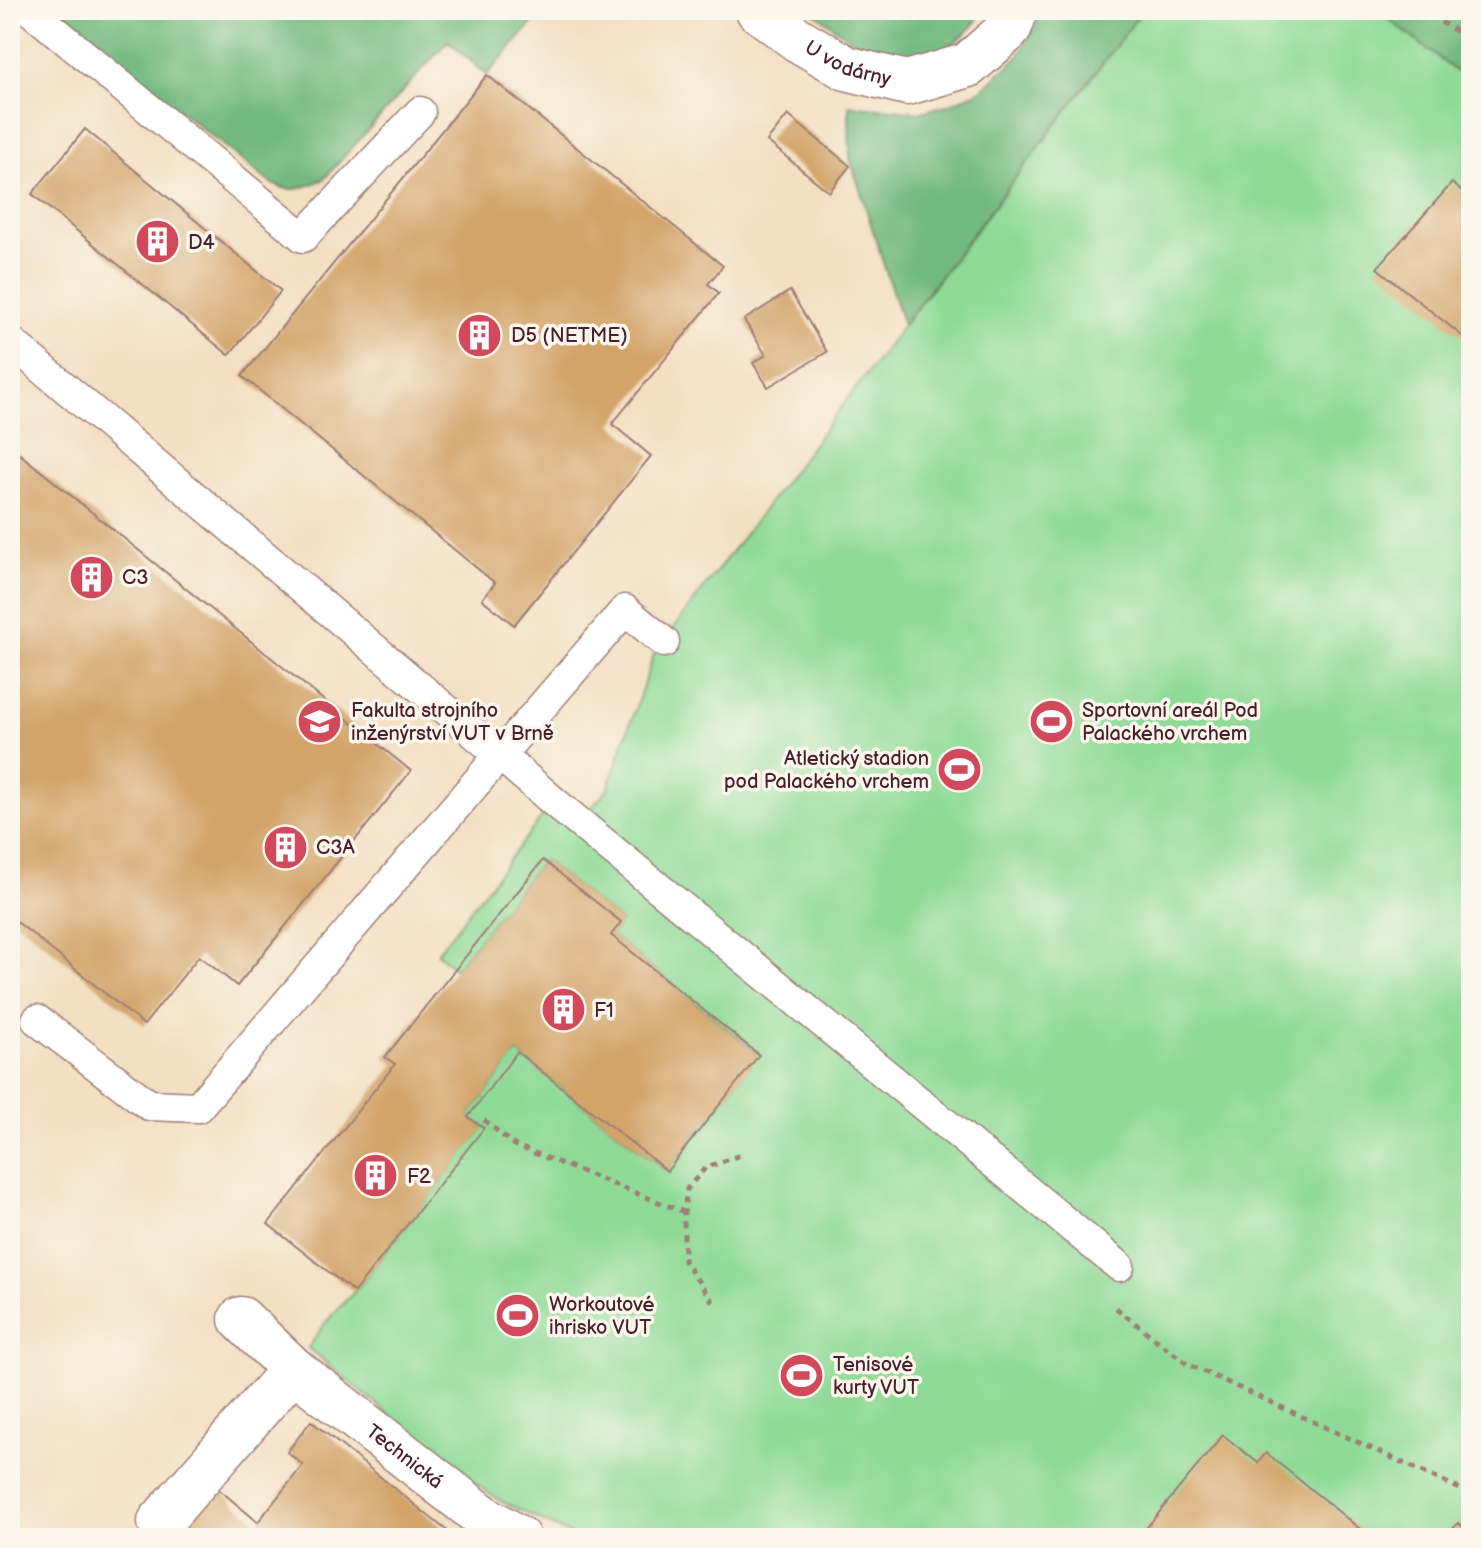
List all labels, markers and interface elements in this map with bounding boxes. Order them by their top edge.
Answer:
street label: U vodárny [801,36,893,92]
building icon: D4 [133,218,181,266]
place label: D4 [188,231,215,255]
building icon: D5 (NETME) [456,311,504,359]
place label: D5 (NETME) [511,324,628,348]
building icon: C3 [67,553,115,601]
place label: C3 [122,566,149,590]
school or university icon: Fakulta strojního inženýrství VUT v Brně [296,697,344,745]
sports icon: Sportovní areál Pod Palackého vrchem [1027,697,1075,745]
place label: Fakulta strojního inženýrství VUT v Brně [351,699,554,746]
place label: Sportovní areál Pod Palackého vrchem [1082,699,1258,746]
sports icon: Atletický stadion pod Palackého vrchem [936,746,984,794]
place label: Atletický stadion pod Palackého vrchem [724,747,929,794]
building icon: C3A [261,823,309,871]
place label: C3A [316,836,356,860]
building icon: F1 [539,986,587,1034]
place label: F1 [594,999,614,1023]
building icon: F2 [352,1152,400,1200]
place label: F2 [407,1165,431,1189]
sports icon: Workoutové ihrisko VUT [494,1291,542,1339]
place label: Workoutové ihrisko VUT [549,1293,655,1340]
sports icon: Tenisové kurty VUT [778,1352,826,1400]
place label: Tenisové kurty VUT [833,1353,919,1400]
street label: Technická [361,1420,448,1494]

